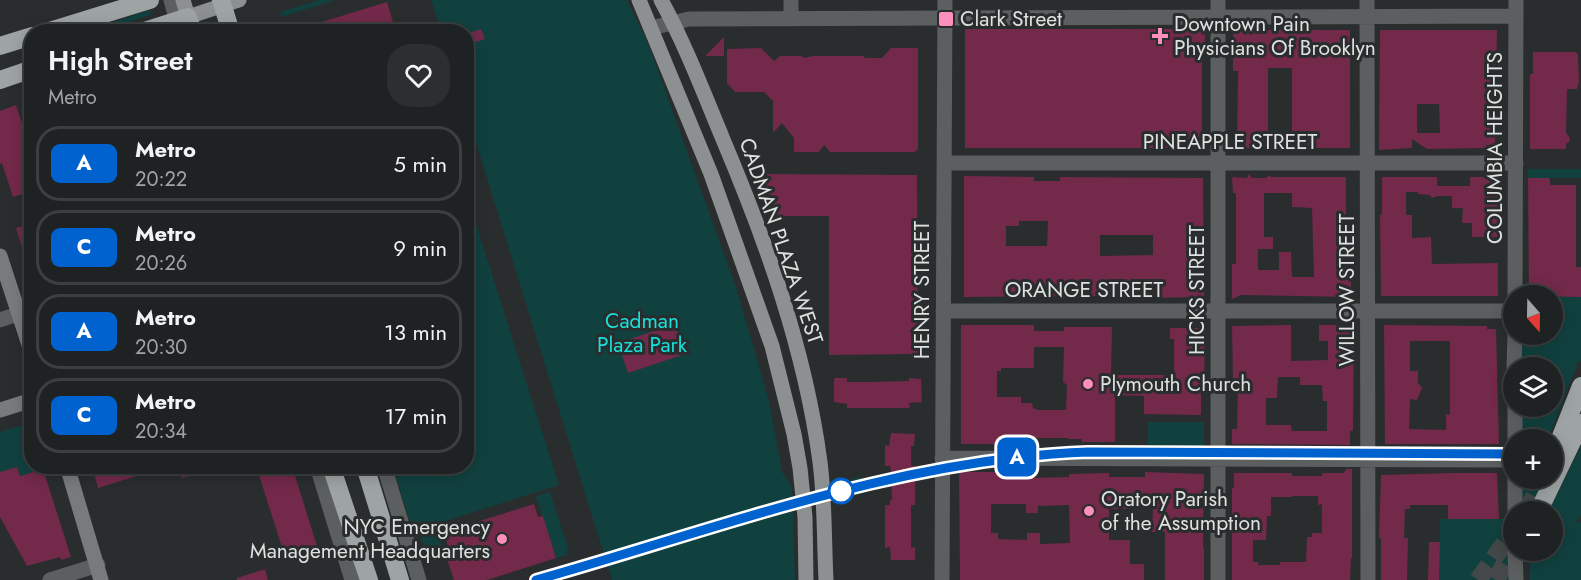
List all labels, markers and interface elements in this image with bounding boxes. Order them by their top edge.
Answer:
place label: Clark Street [960,4,1062,34]
place label: Downtown Pain Physicians Of Brooklyn [1174,9,1376,63]
marker: Clark Street [937,10,955,28]
marker: Downtown Pain Physicians Of Brooklyn [1151,27,1169,45]
text: High Street [48,40,193,81]
button: heart [387,44,450,107]
street label: COLUMBIA HEIGHTS [1480,52,1510,244]
text: Metro [48,83,97,112]
street label: PINEAPPLE STREET [1143,127,1318,157]
text: Metro [135,133,196,165]
street label: CADMAN PLAZA WEST [732,134,830,348]
text: A [76,148,92,178]
text: 5 min [394,148,447,180]
text: 20:22 [135,165,187,194]
street label: WILLOW STREET [1332,213,1362,367]
text: Metro [135,217,196,249]
street label: HENRY STREET [907,220,937,359]
street label: HICKS STREET [1182,225,1212,355]
text: C [77,232,91,262]
text: 9 min [393,232,447,264]
text: 20:26 [135,249,187,278]
street label: ORANGE STREET [1005,275,1163,305]
north arrow [1503,285,1563,345]
map controls [1503,285,1563,561]
text: Metro [135,301,196,333]
park label: Cadman Plaza Park [597,306,688,360]
text: A [76,316,92,346]
text: 13 min [384,316,447,348]
text: 20:30 [135,333,187,362]
button: layers [1503,357,1563,417]
place label: Plymouth Church [1100,369,1251,399]
marker: Plymouth Church [1081,377,1095,391]
text: Metro [135,385,196,417]
text: C [77,400,91,430]
text: 17 min [385,400,447,432]
text: 20:34 [135,417,187,446]
button: + [1503,429,1563,489]
line badge: A [998,438,1036,476]
text: A [1009,442,1025,472]
unlabelled marker [828,478,854,504]
place label: Oratory Parish of the Assumption [1101,484,1261,538]
button: − [1503,501,1563,561]
marker: Oratory Parish of the Assumption [1082,504,1096,518]
place label: NYC Emergency Management Headquarters [250,512,491,566]
marker: NYC Emergency Management Headquarters [495,532,509,546]

